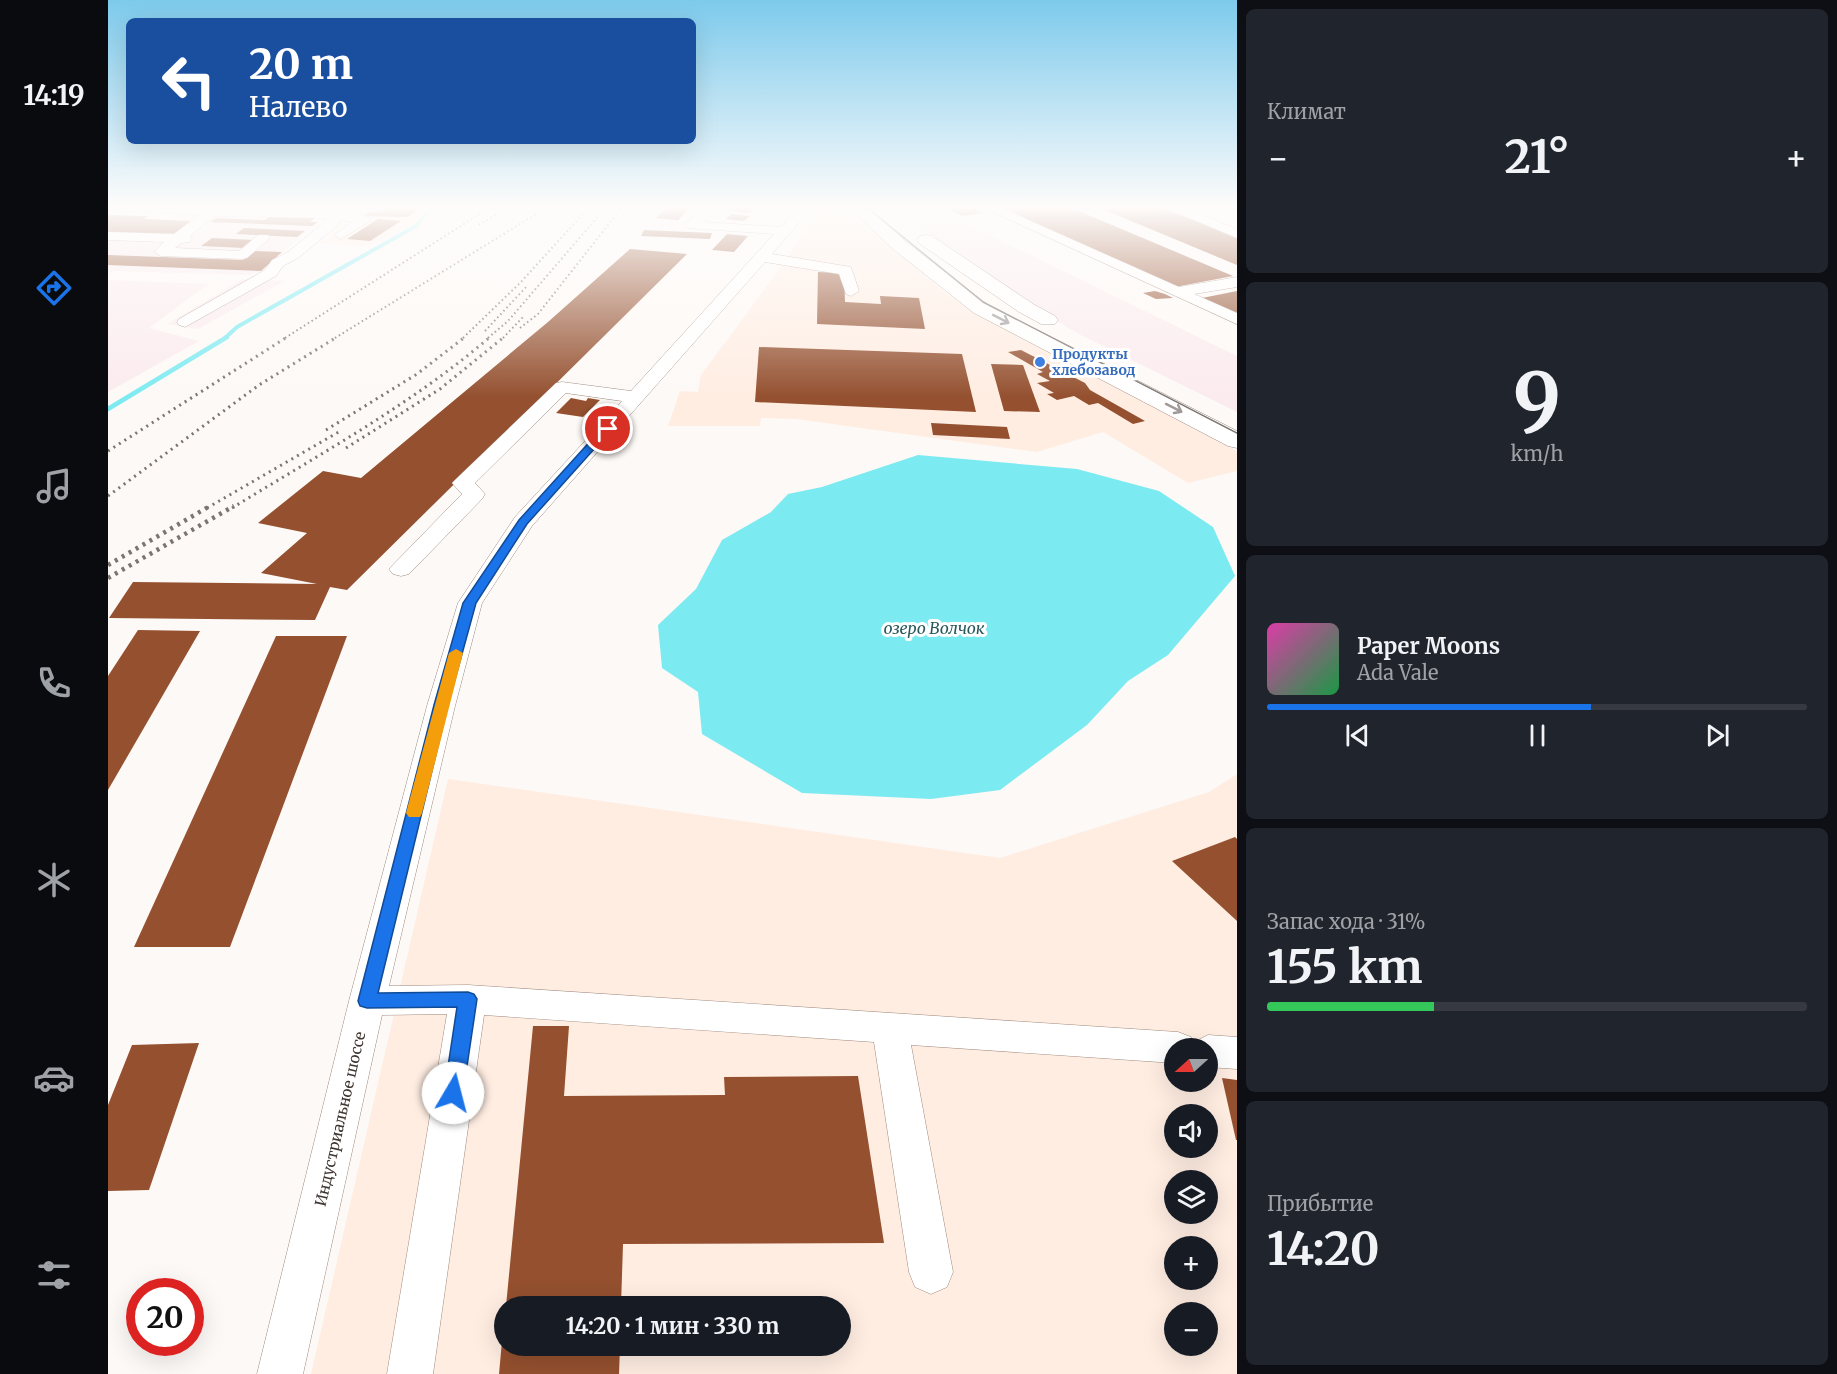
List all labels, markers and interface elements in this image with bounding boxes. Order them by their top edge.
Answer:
text: 20 m [249,38,353,90]
icon: left [150,42,228,120]
text: 14:19 [23,78,85,112]
text: Налево [249,90,347,124]
text: Климат [1267,99,1346,124]
text: 21° [1504,129,1570,185]
text: − [1267,138,1289,179]
text: + [1785,138,1807,179]
icon: directions [33,267,75,309]
one-way arrow [992,313,1009,325]
place label: Продукты хлебозавод [1052,345,1135,379]
text: 9 [1513,353,1561,451]
marker: Продукты хлебозавод [1033,355,1047,369]
pin [582,403,633,454]
one-way arrow [1165,403,1183,415]
icon: arrive [591,412,624,445]
text: km/h [1511,441,1563,466]
icon: music [33,465,75,507]
water label: озеро Волчок [883,618,985,638]
text: Paper Moons [1357,632,1500,660]
text: Ada Vale [1357,660,1438,685]
icon: phone [33,662,75,704]
icon: previous [1341,719,1374,752]
icon: pause [1521,719,1554,752]
icon: next [1701,719,1734,752]
icon: climate [33,859,75,901]
text: Запас хода · 31% [1267,909,1425,934]
text: 155 km [1267,939,1423,995]
street label: Индустриальное шоссе [311,1030,369,1208]
north arrow [1164,1038,1218,1092]
map controls [1164,1038,1218,1356]
icon: car [33,1057,75,1099]
position arrow [421,1061,485,1125]
button: sound [1164,1104,1218,1158]
button: layers [1164,1170,1218,1224]
text: Прибытие [1267,1191,1373,1216]
text: 14:20 [1267,1221,1380,1277]
button: + [1164,1236,1218,1290]
icon: filters [33,1254,75,1296]
speed limit sign: 20 [126,1278,204,1356]
button: − [1164,1302,1218,1356]
text: 14:20 · 1 мин · 330 m [565,1312,780,1340]

